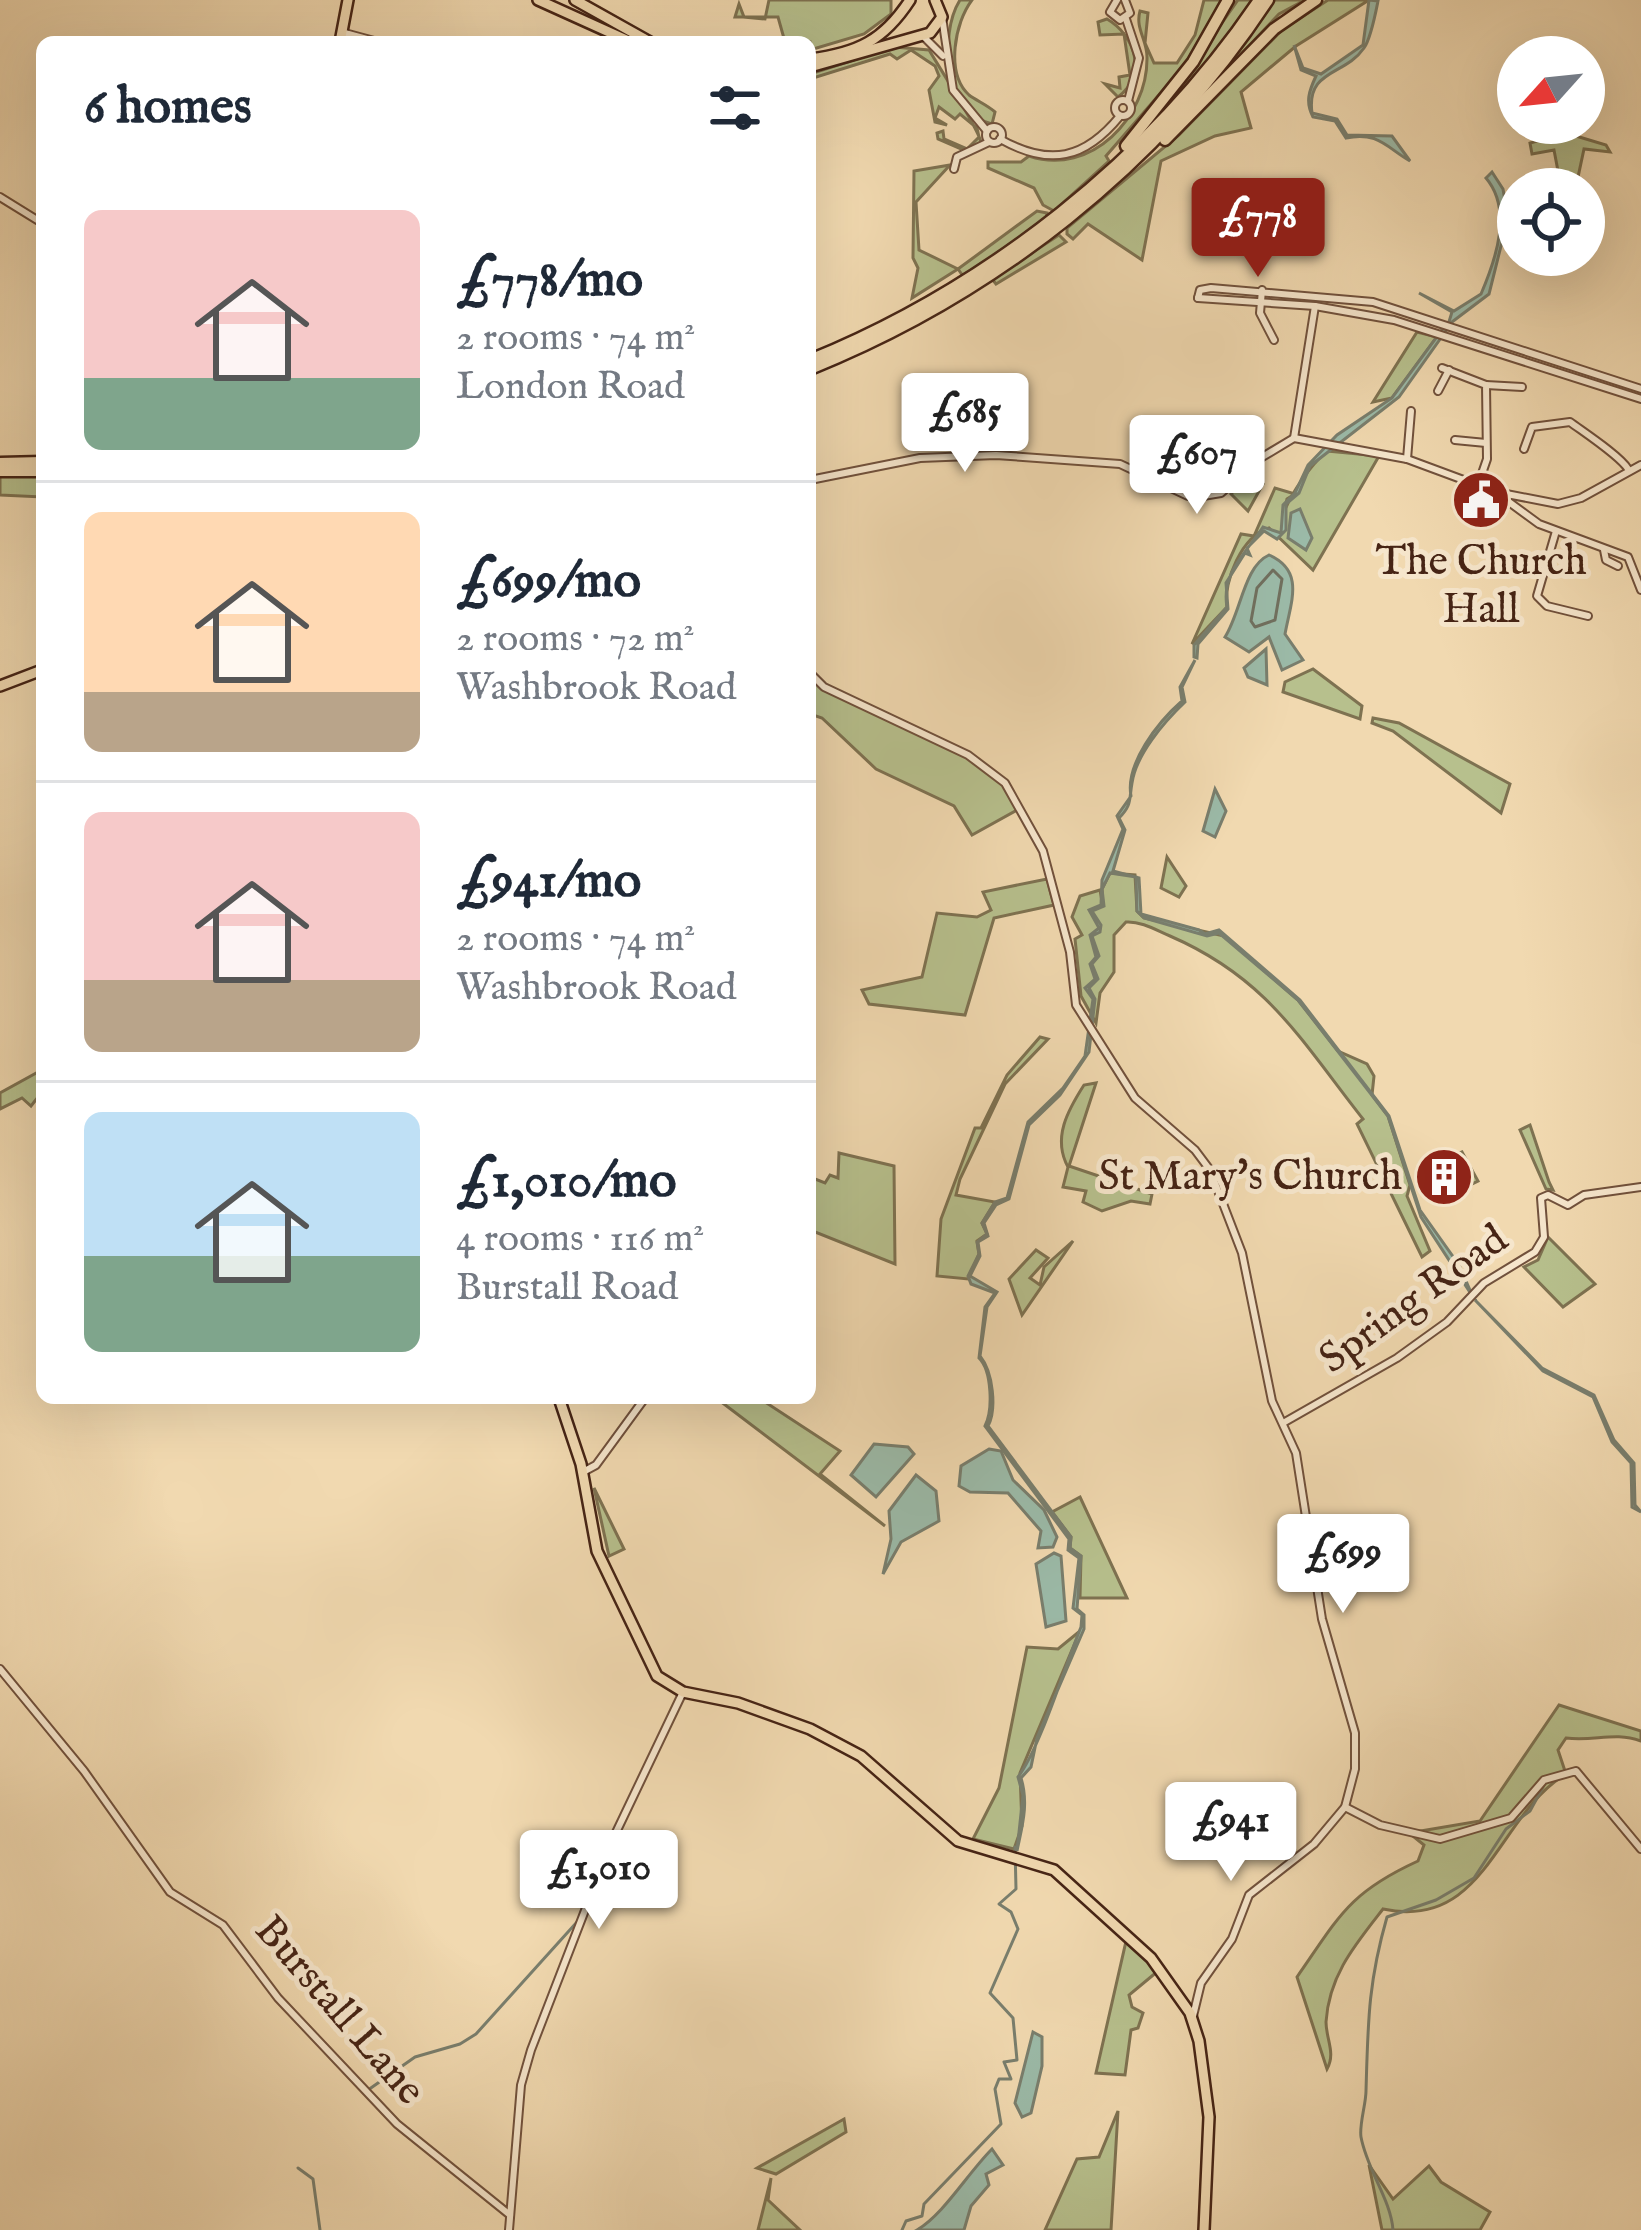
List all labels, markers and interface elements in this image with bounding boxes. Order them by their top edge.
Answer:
north arrow [1497,36,1605,144]
map controls [1497,36,1605,276]
icon: filters [702,75,768,141]
text: 6 homes [84,76,252,141]
button: locate [1497,168,1605,276]
pin: £778 [1187,178,1329,280]
text: £778 [1219,192,1297,241]
text: £778/mo [456,249,643,314]
icon: home [180,258,324,402]
text: 2 rooms · 74 m² [456,314,695,363]
text: London Road [456,363,685,412]
pin: £685 [894,373,1036,475]
text: £685 [929,387,1001,436]
pin: £607 [1126,415,1268,517]
text: £607 [1157,429,1237,478]
public building icon: The Church Hall [1450,469,1512,531]
place label: The Church Hall [1375,536,1587,637]
text: £699/mo [456,550,641,615]
icon: home [180,560,324,704]
text: 2 rooms · 72 m² [456,615,695,664]
text: Washbrook Road [456,664,737,713]
text: £941/mo [456,850,641,915]
icon: home [180,860,324,1004]
text: 2 rooms · 74 m² [456,915,695,964]
text: Washbrook Road [456,964,737,1013]
building icon: St Mary's Church [1413,1146,1475,1208]
text: £1,010/mo [456,1150,677,1215]
place label: St Mary's Church [1098,1151,1402,1204]
icon: home [180,1160,324,1304]
street label: Spring Road [1309,1214,1519,1386]
text: 4 rooms · 116 m² [456,1215,705,1264]
text: Burstall Road [456,1264,678,1313]
pin: £699 [1272,1514,1414,1616]
text: £699 [1304,1528,1382,1577]
pin: £941 [1160,1782,1302,1884]
text: £941 [1192,1796,1270,1845]
pin: £1,010 [501,1830,697,1932]
text: £1,010 [547,1844,651,1893]
street label: Burstall Lane [242,1905,436,2117]

